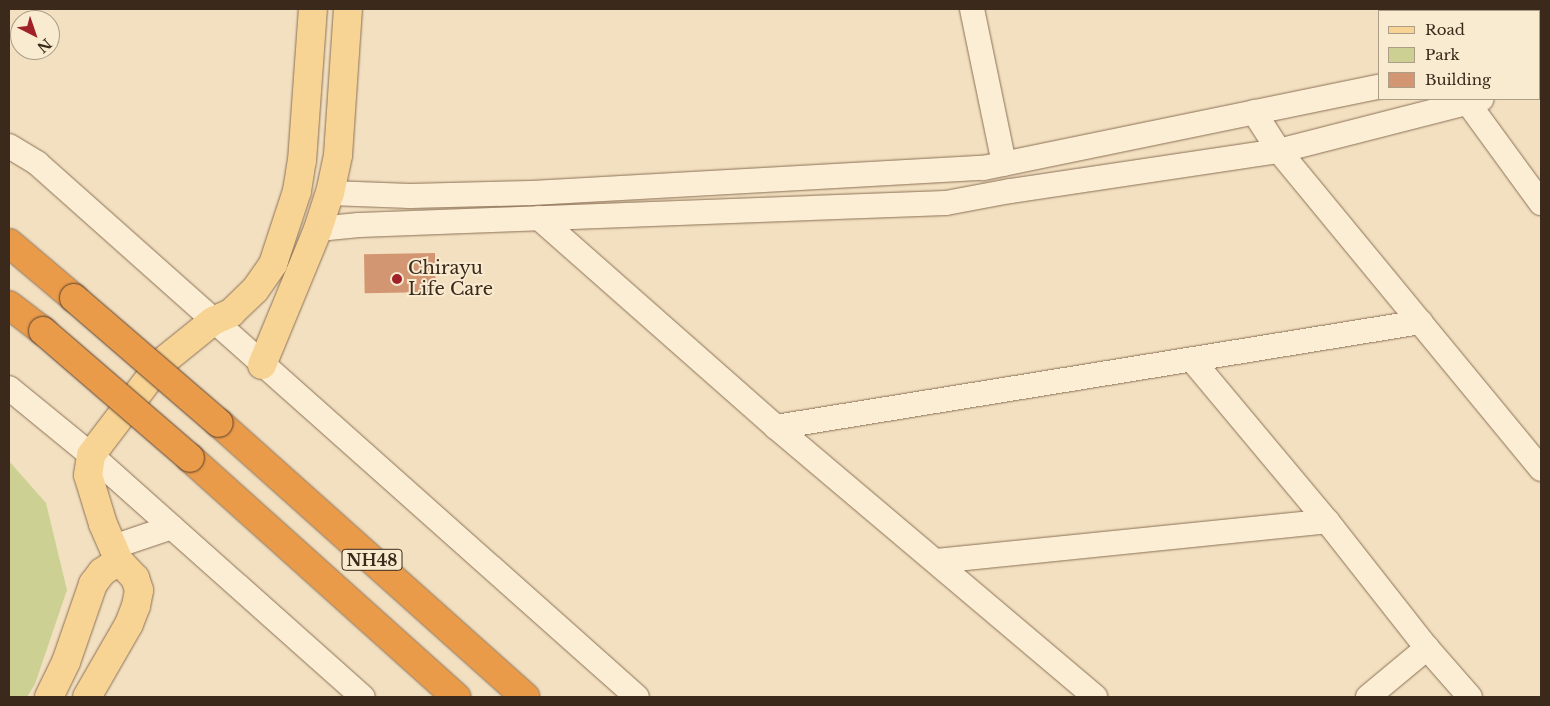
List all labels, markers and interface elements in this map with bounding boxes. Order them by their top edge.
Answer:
north arrow [10,10,60,60]
legend [1378,10,1540,100]
text: Road [1425,20,1465,39]
text: N [33,34,55,57]
text: Park [1425,45,1460,64]
text: Building [1425,70,1491,89]
place label: Chirayu Life Care [408,258,493,300]
marker: Chirayu Life Care [390,272,404,286]
road number: NH48 [341,546,403,574]

